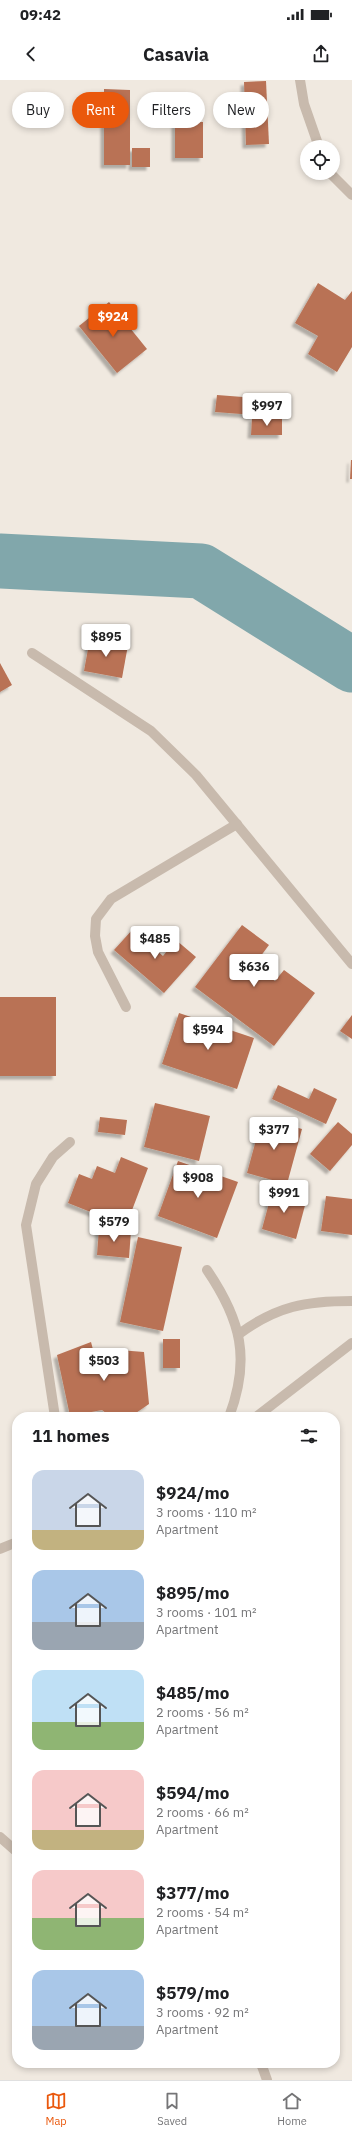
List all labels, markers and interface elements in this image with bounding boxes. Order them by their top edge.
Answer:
text: 09:42 [20,5,61,24]
icon: back [20,43,42,65]
text: Casavia [143,43,209,66]
icon: share [310,43,332,65]
chip: Buy [12,92,64,128]
chip: Rent [72,92,129,128]
chip: Filters [137,92,205,128]
chip: New [213,92,269,128]
map controls [300,140,340,180]
button: locate [300,140,340,180]
pin: $924 [89,304,137,338]
text: $924 [97,308,129,325]
pin: $997 [243,393,291,427]
text: $997 [251,397,283,414]
pin: $895 [82,624,130,658]
text: $895 [90,628,122,645]
pin: $485 [131,926,179,960]
text: $485 [139,930,171,947]
pin: $636 [230,954,278,988]
text: $636 [238,958,270,975]
pin: $594 [184,1017,232,1051]
text: $594 [192,1021,224,1038]
pin: $377 [250,1117,298,1151]
text: $377 [258,1121,290,1138]
pin: $908 [174,1165,222,1199]
text: $908 [182,1169,214,1186]
pin: $991 [260,1180,308,1214]
text: $991 [268,1184,300,1201]
pin: $579 [90,1209,138,1243]
text: $579 [98,1213,130,1230]
pin: $503 [80,1348,128,1382]
text: $503 [88,1352,120,1369]
text: 11 homes [32,1425,109,1447]
icon: filters [298,1425,320,1447]
text: $924/mo [156,1482,229,1504]
icon: home [64,1486,112,1534]
text: 3 rooms · 110 m² [156,1504,257,1521]
text: Apartment [156,1521,219,1538]
text: $895/mo [156,1582,229,1604]
icon: home [64,1586,112,1634]
text: 3 rooms · 101 m² [156,1604,257,1621]
text: Apartment [156,1621,219,1638]
text: $485/mo [156,1682,229,1704]
icon: home [64,1686,112,1734]
text: 2 rooms · 56 m² [156,1704,249,1721]
text: Apartment [156,1721,219,1738]
text: $594/mo [156,1782,229,1804]
icon: home [64,1786,112,1834]
text: 2 rooms · 66 m² [156,1804,249,1821]
text: Apartment [156,1821,219,1838]
text: $377/mo [156,1882,229,1904]
icon: home [64,1886,112,1934]
text: 2 rooms · 54 m² [156,1904,249,1921]
text: Apartment [156,1921,219,1938]
text: $579/mo [156,1982,229,2004]
icon: home [64,1986,112,2034]
text: 3 rooms · 92 m² [156,2004,249,2021]
text: Apartment [156,2021,219,2038]
tab: Map [45,2090,67,2128]
tab: Saved [157,2090,187,2128]
tab: Home [277,2090,307,2128]

